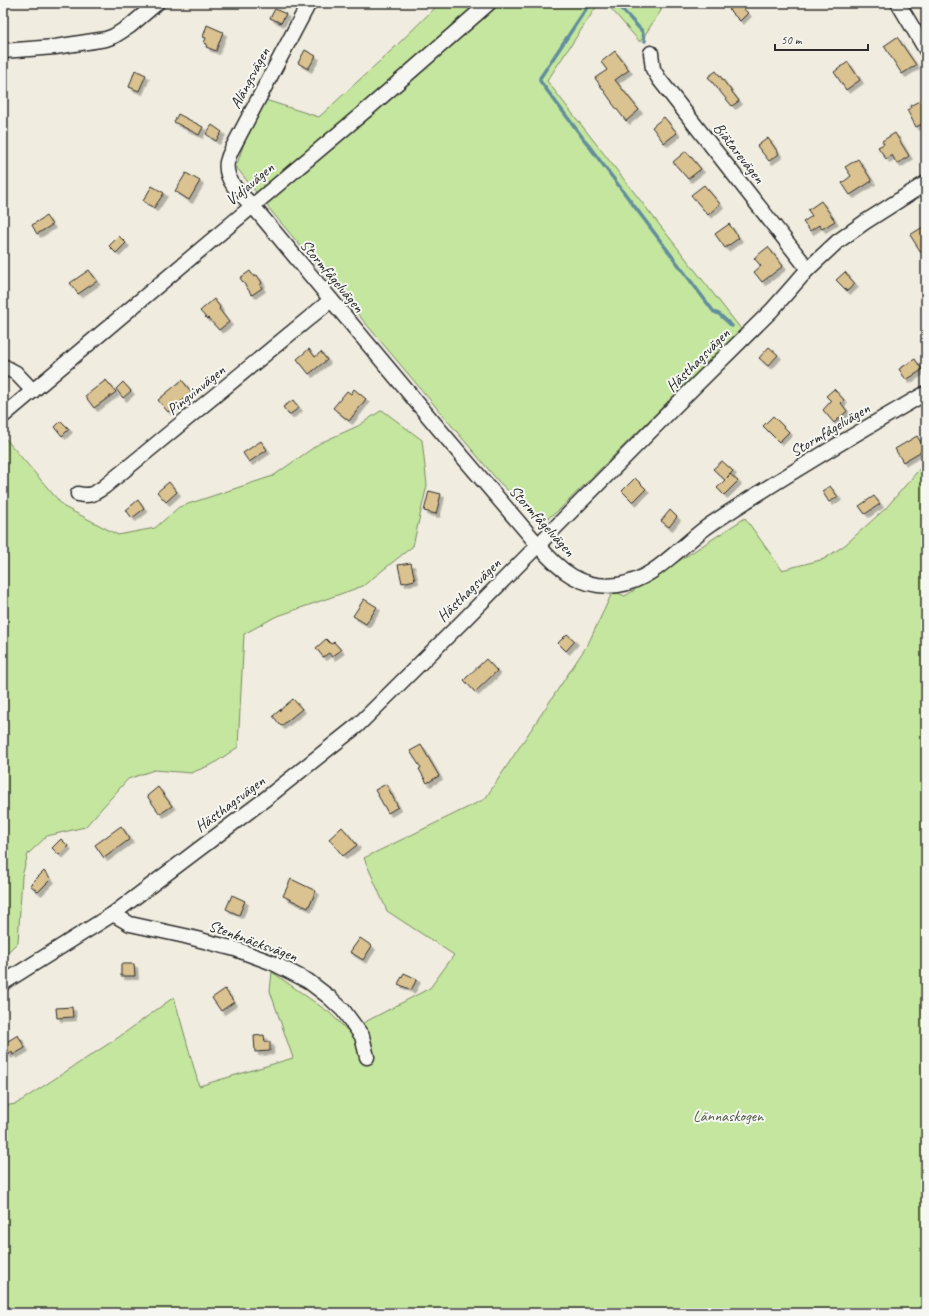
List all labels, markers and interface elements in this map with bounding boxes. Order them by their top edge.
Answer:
scale bar [775,26,868,52]
text: 50 m [781,32,803,48]
street label: Alängsvägen [226,43,275,112]
street label: Biätarevägen [709,118,770,188]
street label: Vidjavägen [222,157,279,210]
street label: Stormfågelvägen [296,235,369,317]
street label: Hästhagsvägen [662,323,735,396]
street label: Pingvinvägen [163,360,230,420]
street label: Stormfågelvägen [787,398,874,462]
street label: Stormfågelvägen [505,481,580,561]
street label: Hästhagsvägen [433,553,506,626]
street label: Hästhagsvägen [191,771,270,837]
street label: Stenknäcksvägen [206,916,301,967]
park label: Lännaskogen [693,1106,764,1126]

